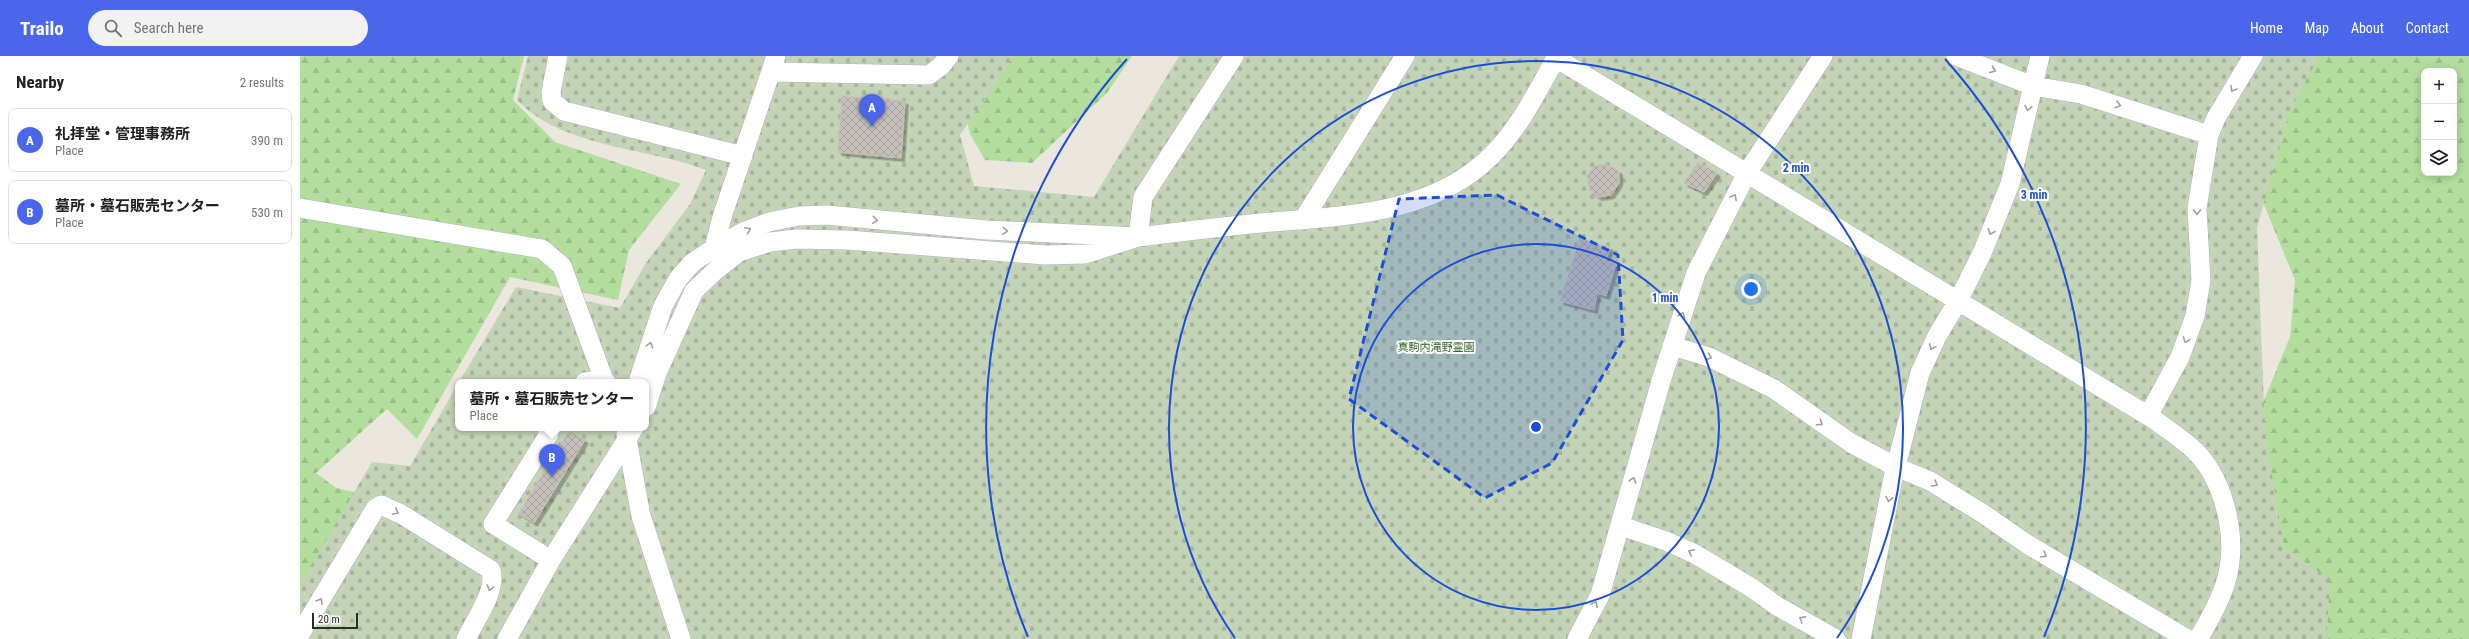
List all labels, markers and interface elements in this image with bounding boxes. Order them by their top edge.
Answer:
search box [88,10,368,46]
text: Trailo [20,17,64,40]
icon: search [102,17,124,39]
text: Search here [134,19,203,37]
text: Home [2250,20,2283,36]
text: Map [2305,20,2329,36]
text: About [2351,20,2384,36]
text: Contact [2406,20,2449,36]
one-way arrow [1989,65,1996,73]
map controls [2421,68,2457,176]
button: + [2421,68,2457,104]
text: Nearby [16,72,64,92]
text: 2 results [240,75,284,90]
one-way arrow [2231,85,2238,92]
pin: A [859,94,885,127]
one-way arrow [2114,100,2121,109]
one-way arrow [2025,104,2033,111]
button: − [2421,104,2457,140]
text: 礼拝堂・管理事務所 [55,125,190,143]
text: A [26,133,34,148]
text: 390 m [251,133,283,148]
button: layers [2421,140,2457,176]
text: Place [55,143,84,158]
text: 2 min [1783,161,1809,175]
text: 3 min [2021,188,2047,202]
one-way arrow [1729,194,1737,201]
text: 墓所・墓石販売センター [55,197,220,215]
text: B [26,205,34,220]
text: 530 m [251,205,283,220]
one-way arrow [2193,209,2201,215]
text: Place [55,215,84,230]
one-way arrow [872,215,878,224]
one-way arrow [744,226,751,234]
one-way arrow [1002,227,1008,235]
one-way arrow [1987,228,1995,235]
your location [1741,279,1761,299]
text: 1 min [1652,291,1678,305]
one-way arrow [1677,312,1685,319]
one-way arrow [2183,336,2191,343]
one-way arrow [645,341,654,348]
park label: 真駒内滝野霊園 [1398,341,1475,354]
one-way arrow [1928,344,1936,351]
one-way arrow [1706,353,1713,361]
popup [455,379,649,431]
text: 墓所・墓石販売センター [469,390,635,408]
text: Place [469,408,498,423]
one-way arrow [1816,418,1823,426]
centre of rings [1529,420,1543,434]
pin: B [539,444,565,477]
one-way arrow [1628,477,1637,484]
one-way arrow [1931,480,1938,487]
one-way arrow [1885,496,1894,502]
one-way arrow [391,507,399,515]
one-way arrow [1687,549,1695,557]
one-way arrow [2040,550,2047,557]
one-way arrow [486,584,495,591]
one-way arrow [316,598,323,605]
one-way arrow [1590,601,1597,609]
scale bar [312,611,358,630]
text: 20 m [318,613,340,626]
one-way arrow [1799,617,1806,624]

